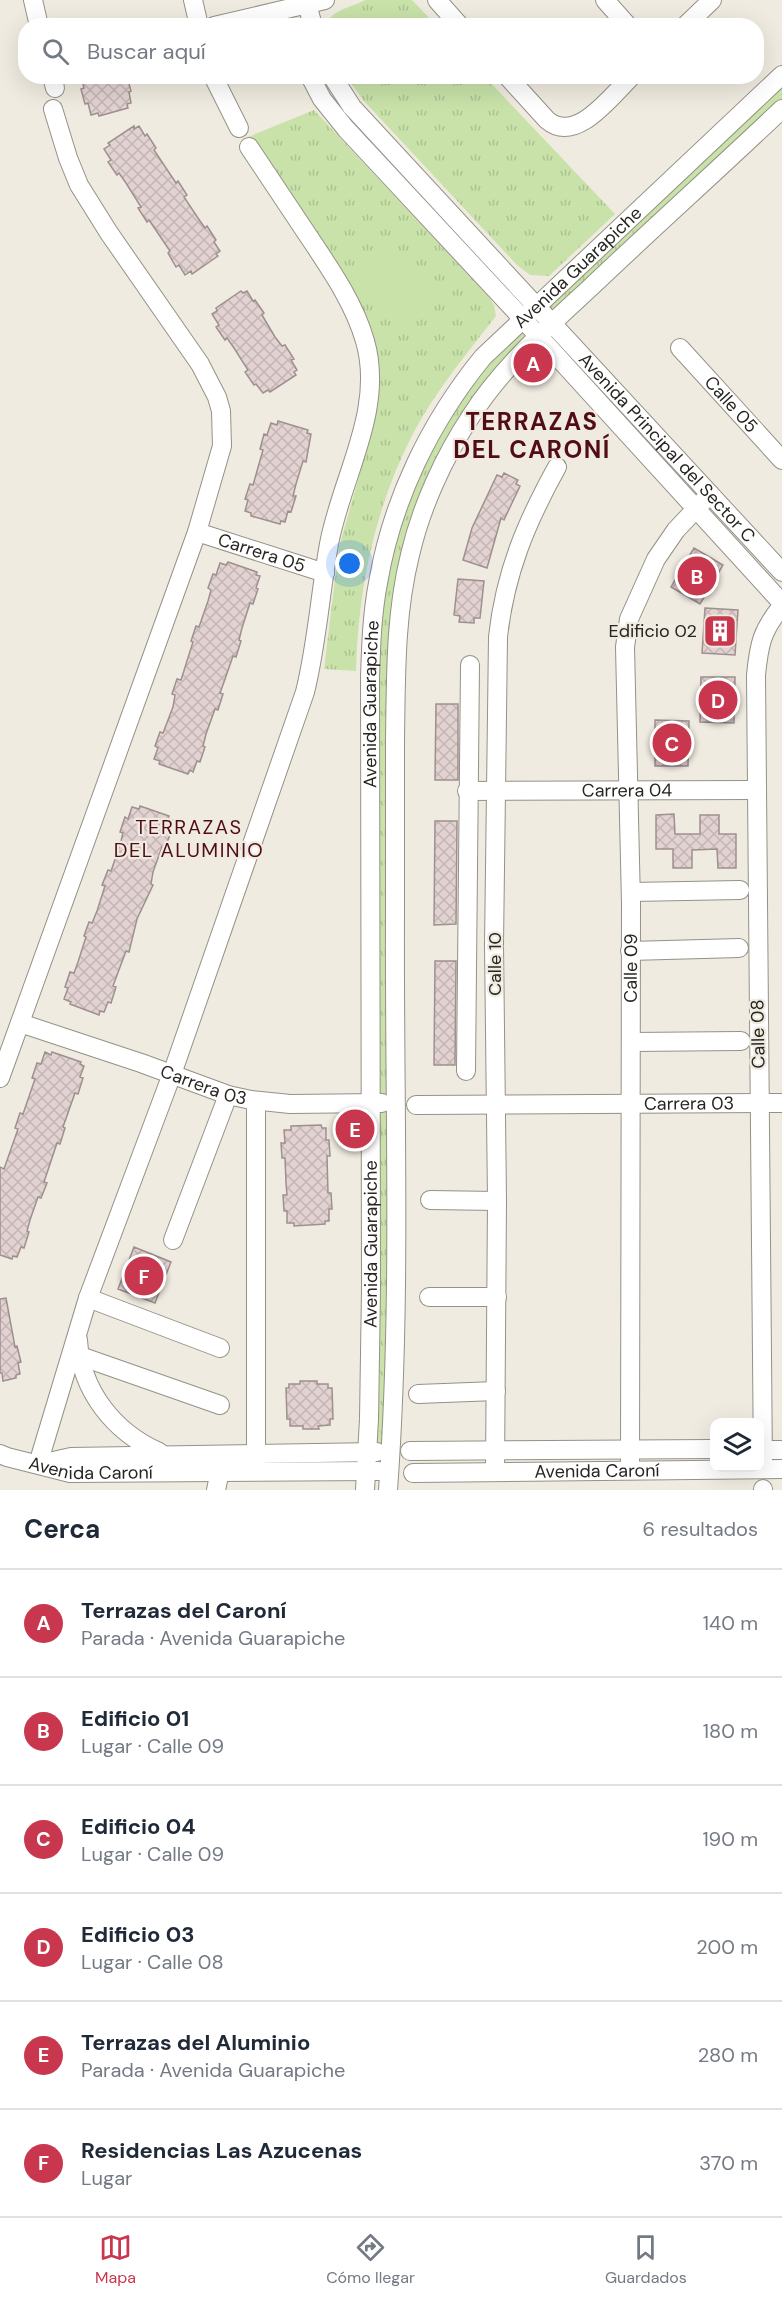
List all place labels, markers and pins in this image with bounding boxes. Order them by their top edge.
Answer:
pin: A [514,340,552,386]
pin: B [678,554,716,598]
building icon: Edificio 02 [702,613,738,649]
place label: Edificio 02 [609,619,697,643]
pin: D [698,678,738,722]
pin: C [652,720,692,766]
pin: E [336,1106,374,1152]
pin: F [124,1254,164,1298]

